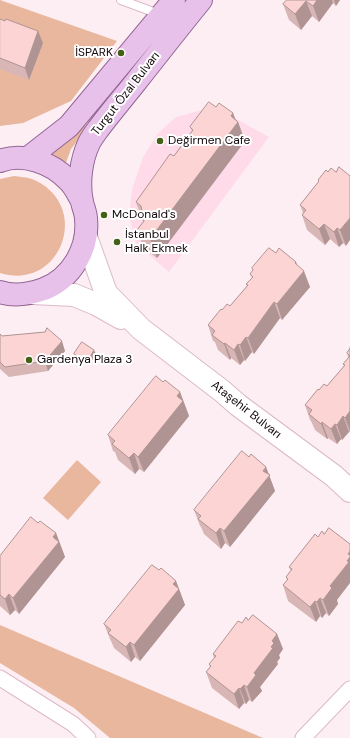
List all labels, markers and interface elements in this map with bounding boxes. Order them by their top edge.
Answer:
place label: İSPARK [75,46,113,60]
marker: İSPARK [116,48,126,58]
street label: Turgut Özal Bulvarı [89,49,163,139]
place label: Değirmen Cafe [168,134,250,148]
marker: Değirmen Cafe [155,136,165,146]
place label: McDonald's [112,208,176,222]
marker: McDonald's [99,210,109,220]
place label: İstanbul Halk Ekmek [125,228,188,256]
marker: İstanbul Halk Ekmek [112,237,122,247]
place label: Gardenya Plaza 3 [37,353,132,367]
marker: Gardenya Plaza 3 [24,355,34,365]
street label: Ataşehir Bulvarı [208,378,284,442]

